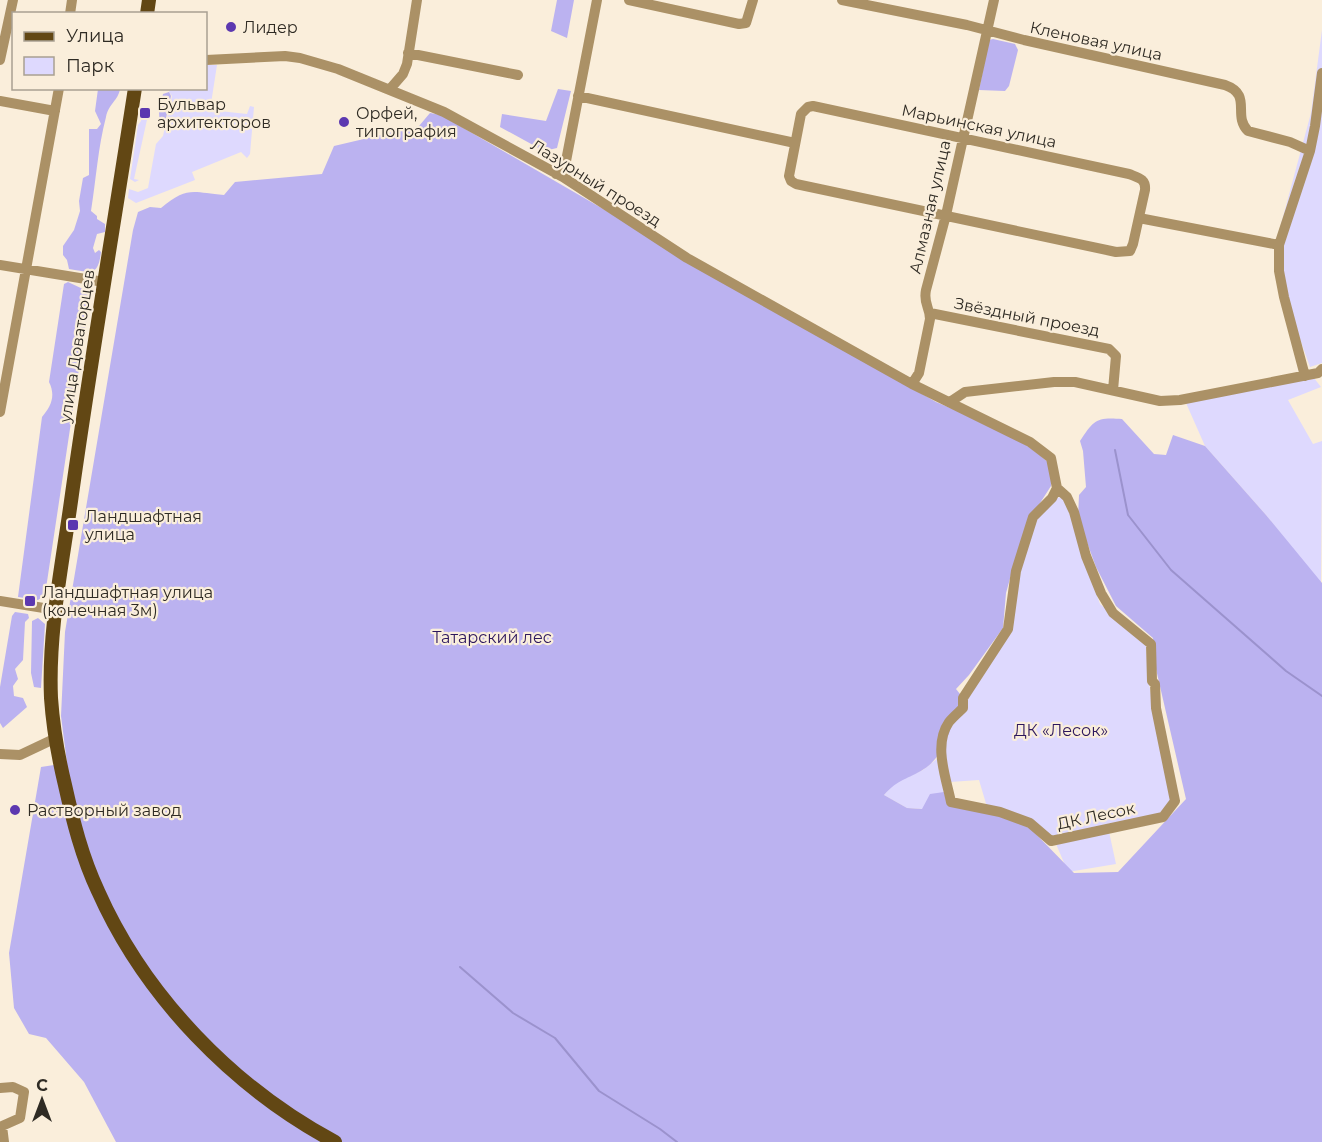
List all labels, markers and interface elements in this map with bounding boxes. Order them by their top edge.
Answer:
legend [12,12,207,90]
place label: Лидер [243,18,298,37]
street label: Кленовая улица [1028,18,1164,64]
marker: Лидер [224,20,238,34]
text: Улица [66,25,124,47]
text: Парк [66,55,115,77]
place label: Бульвар архитекторов [157,95,271,132]
street label: Марьинская улица [900,100,1058,152]
place label: Орфей, типография [356,104,457,141]
marker: Бульвар архитекторов [138,106,152,120]
marker: Орфей, типография [337,115,351,129]
street label: Лазурный проезд [527,135,665,231]
street label: Алмазная улица [905,138,955,276]
street label: улица Доваторцев [55,268,98,425]
street label: Звёздный проезд [953,294,1101,340]
place label: Ландшафтная улица [84,507,202,544]
marker: Ландшафтная улица [66,518,80,532]
place label: Ландшафтная улица (конечная 3м) [42,583,213,620]
marker: Ландшафтная улица (конечная 3м) [23,594,37,608]
park label: Татарский лес [432,628,552,647]
park label: ДК «Лесок» [1014,721,1108,740]
street label: ДК Лесок [1055,798,1137,833]
place label: Растворный завод [27,801,181,820]
marker: Растворный завод [8,803,22,817]
north arrow [12,1070,72,1130]
text: С [36,1076,48,1095]

